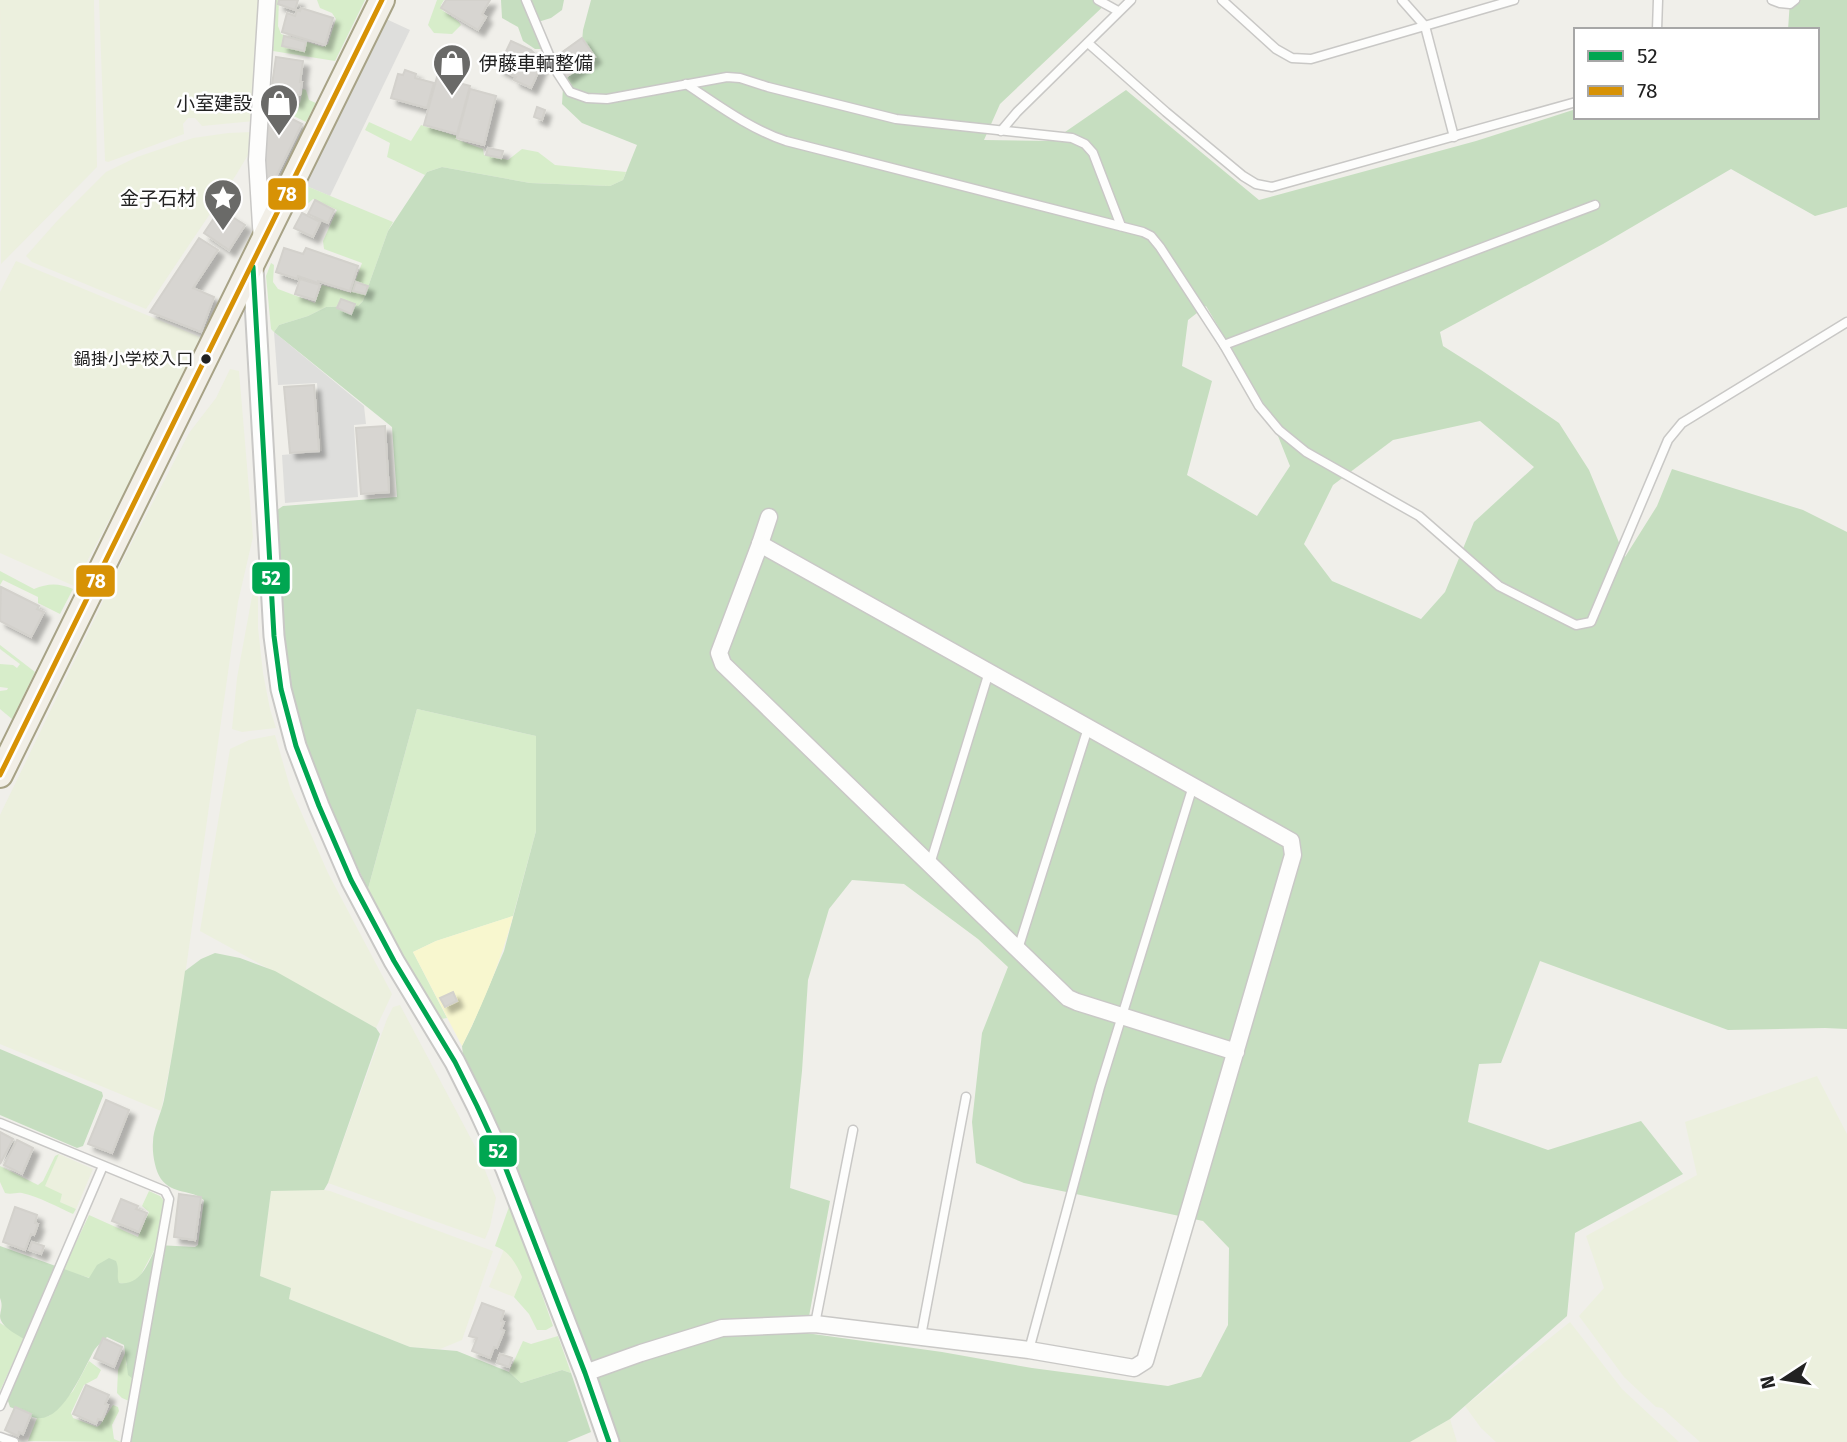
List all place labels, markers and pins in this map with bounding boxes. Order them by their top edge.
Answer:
shop icon: 伊藤車輌整備 [431,42,473,97]
place label: 伊藤車輌整備 [479,52,593,75]
shop icon: 小室建設 [258,82,300,137]
place label: 小室建設 [176,92,252,115]
place icon: 金子石材 [202,177,244,232]
place label: 金子石材 [120,187,196,210]
place label: 鍋掛小学校入口 [74,349,193,370]
marker: 鍋掛小学校入口 [199,352,213,366]

